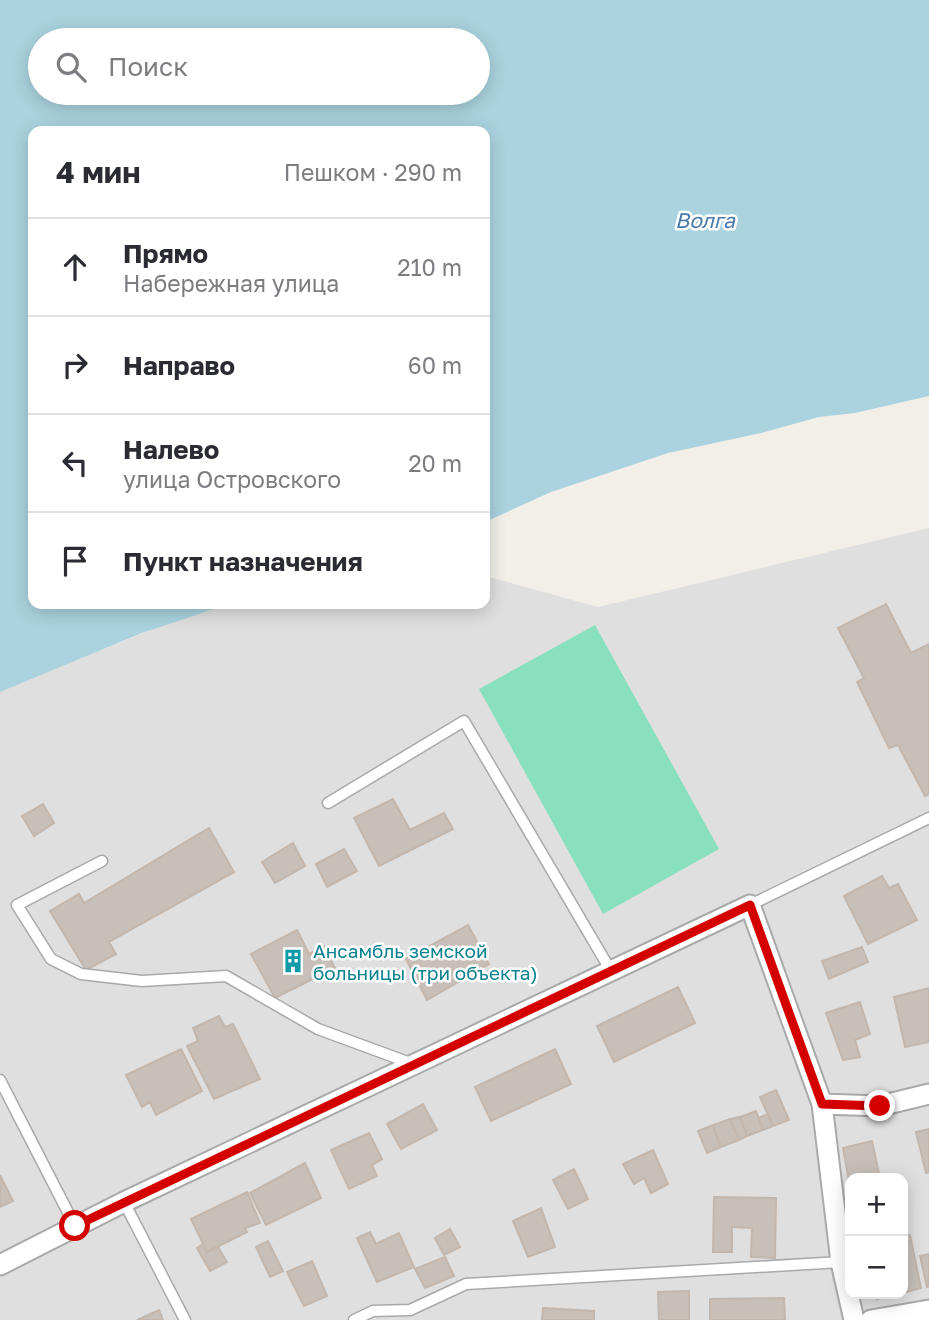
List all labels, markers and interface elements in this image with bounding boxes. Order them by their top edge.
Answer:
search box [28,28,490,105]
icon: search [52,48,90,86]
text: Поиск [108,51,188,82]
text: 4 мин [56,154,140,190]
text: Пешком · 290 m [284,158,462,186]
water label: Волга [675,207,736,233]
text: Прямо [123,238,208,269]
icon: ahead [56,248,94,286]
text: 210 m [397,253,462,281]
text: Набережная улица [123,269,339,297]
icon: right [56,346,94,384]
text: Направо [123,350,235,381]
text: 60 m [408,351,462,379]
text: Налево [123,434,219,465]
icon: left [56,444,94,482]
text: 20 m [408,449,462,477]
text: улица Островского [123,465,341,493]
icon: arrive [56,542,94,580]
text: Пункт назначения [123,546,363,577]
place label: Ансамбль земской больницы (три объекта) [313,939,538,984]
building icon: Ансамбль земской больницы (три объекта) [279,947,307,975]
route end [864,1090,895,1121]
map controls [845,1173,908,1299]
button: + [845,1173,908,1236]
route start [59,1210,90,1241]
button: − [845,1236,908,1299]

